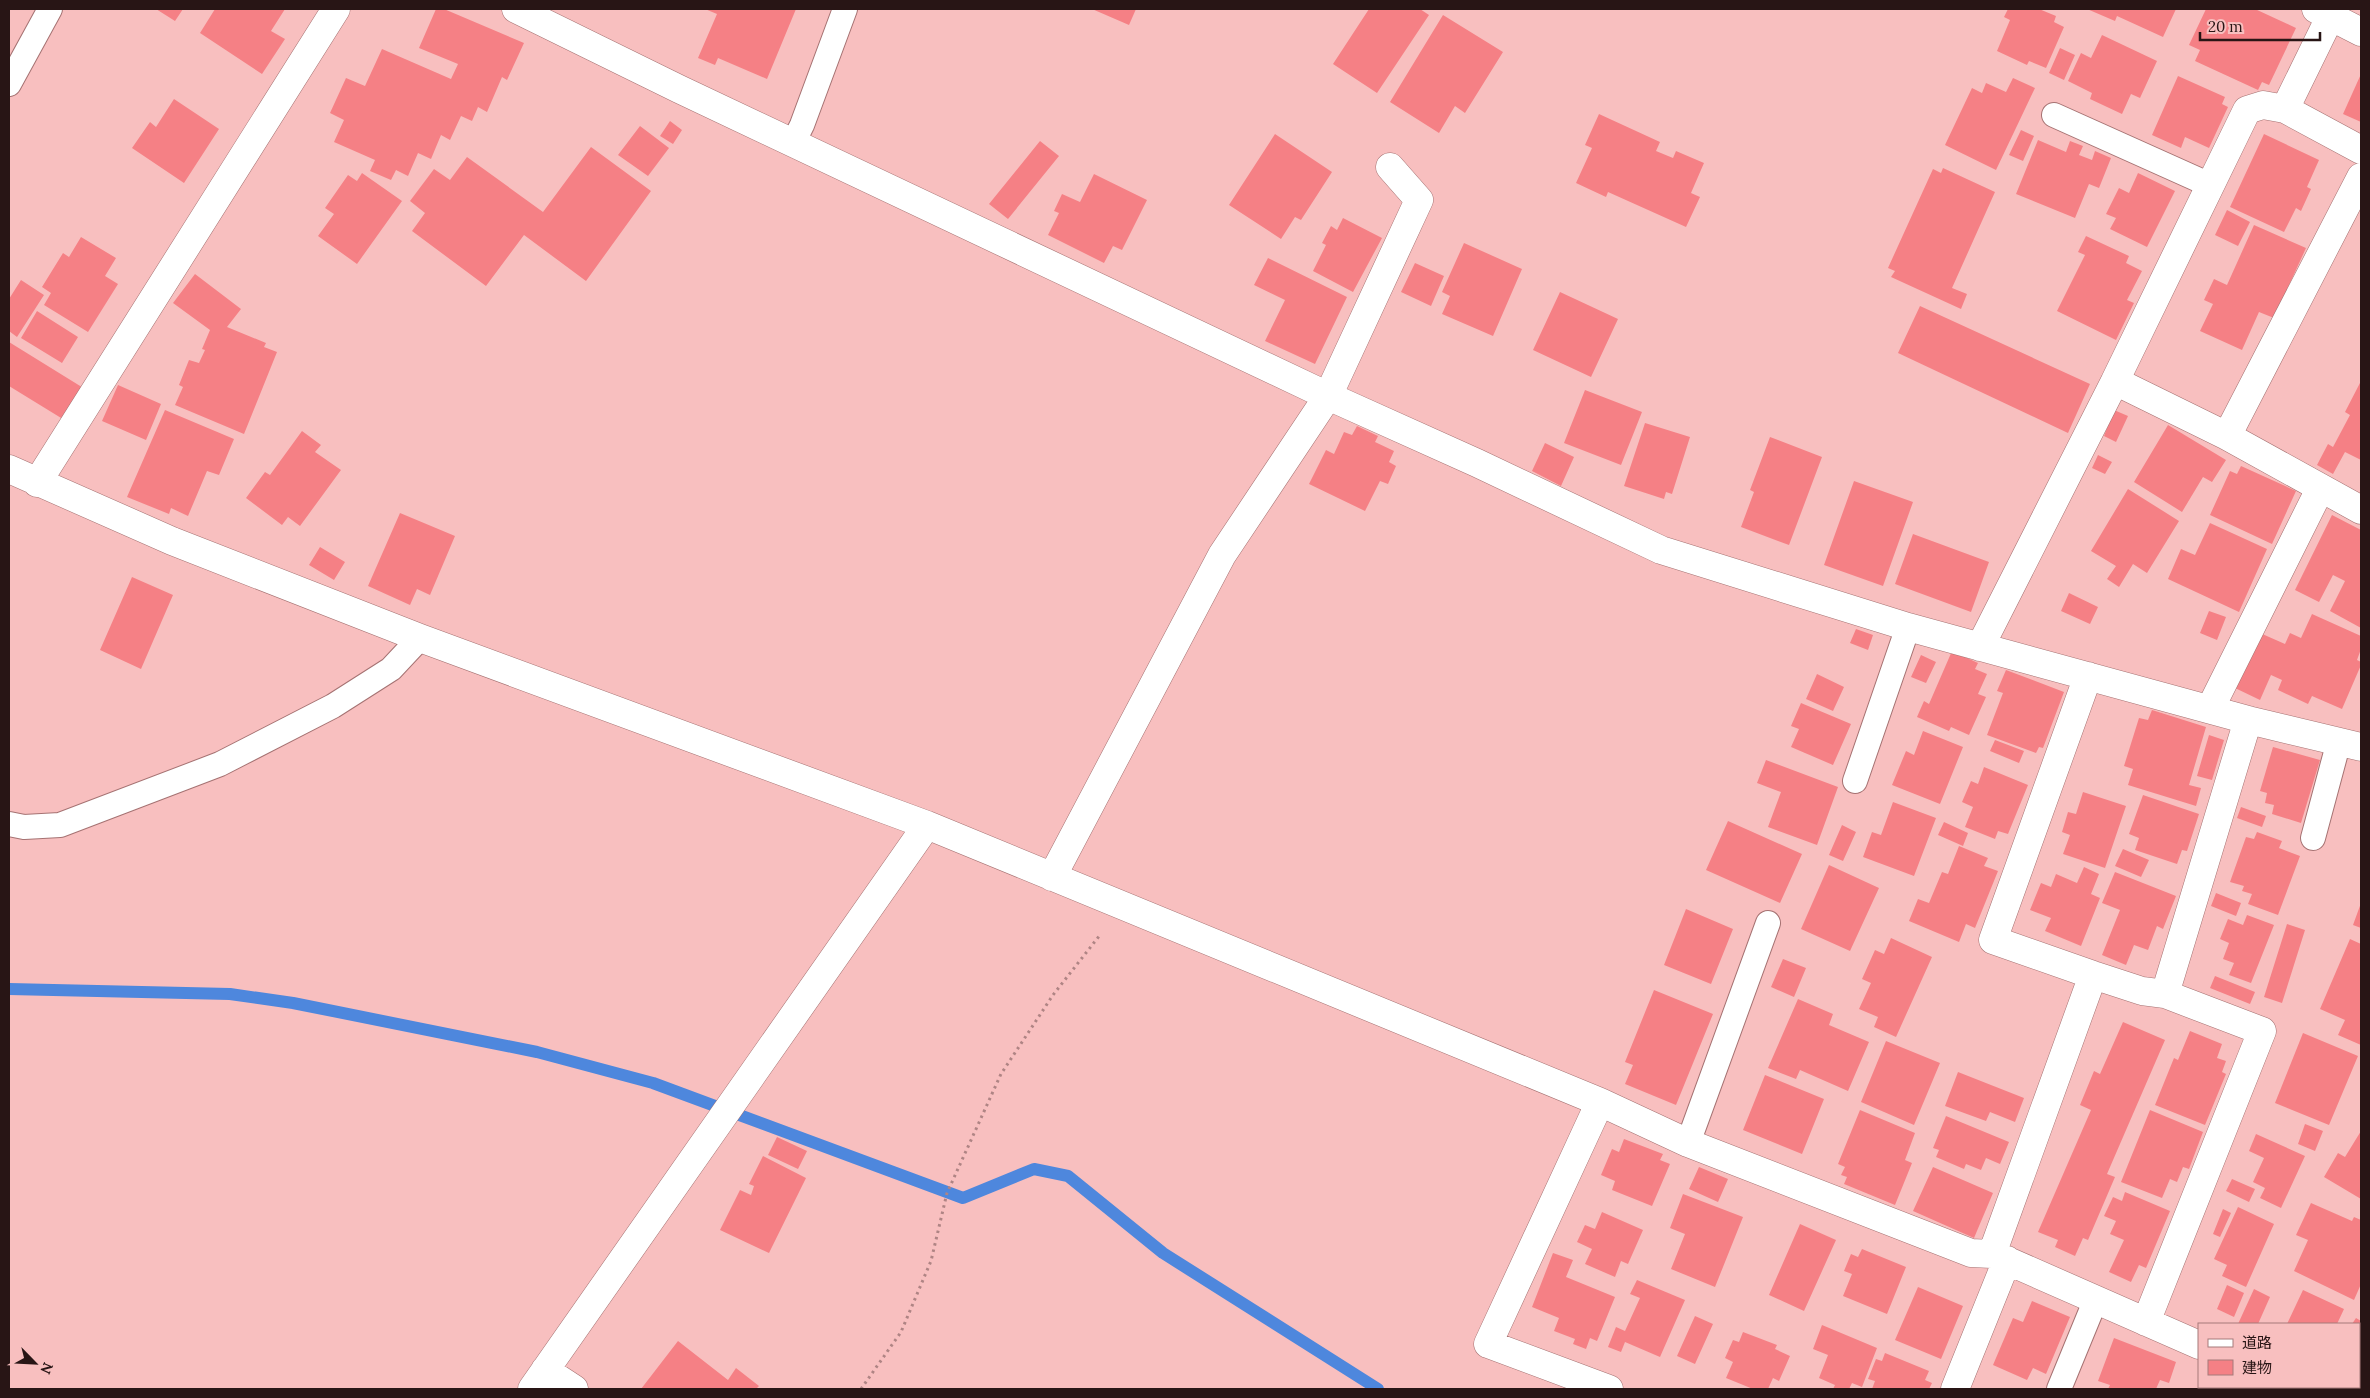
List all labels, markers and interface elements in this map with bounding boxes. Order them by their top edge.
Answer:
scale bar [2200,10,2320,42]
text: 20 m [2208,17,2243,36]
legend [2198,1323,2360,1388]
text: 道路 [2242,1333,2272,1352]
north arrow [10,1338,60,1388]
text: 建物 [2242,1358,2272,1377]
text: N [36,1360,57,1377]

